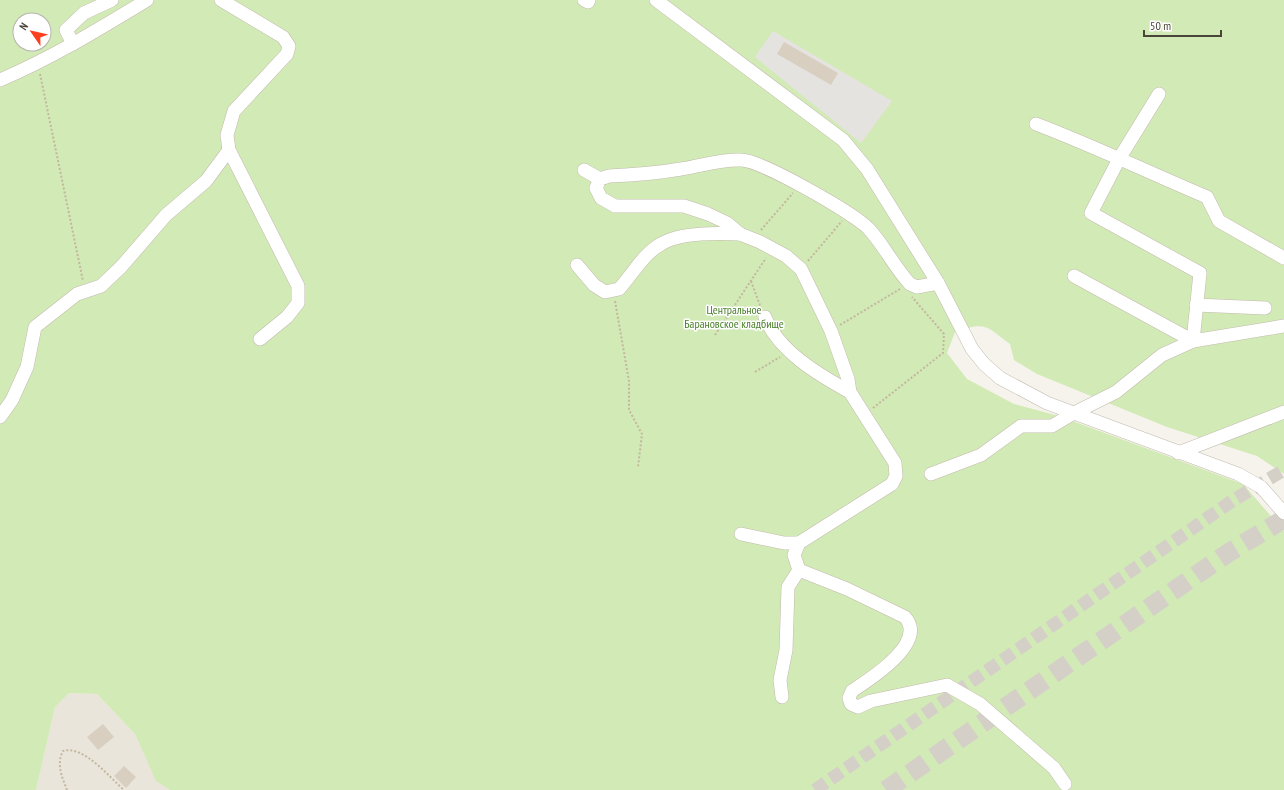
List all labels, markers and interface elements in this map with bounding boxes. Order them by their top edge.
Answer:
north arrow [12,12,52,52]
scale bar [1144,12,1221,38]
text: 50 m [1150,18,1171,33]
text: N [16,20,31,33]
park label: Центральное Барановское кладбище [684,302,784,331]

